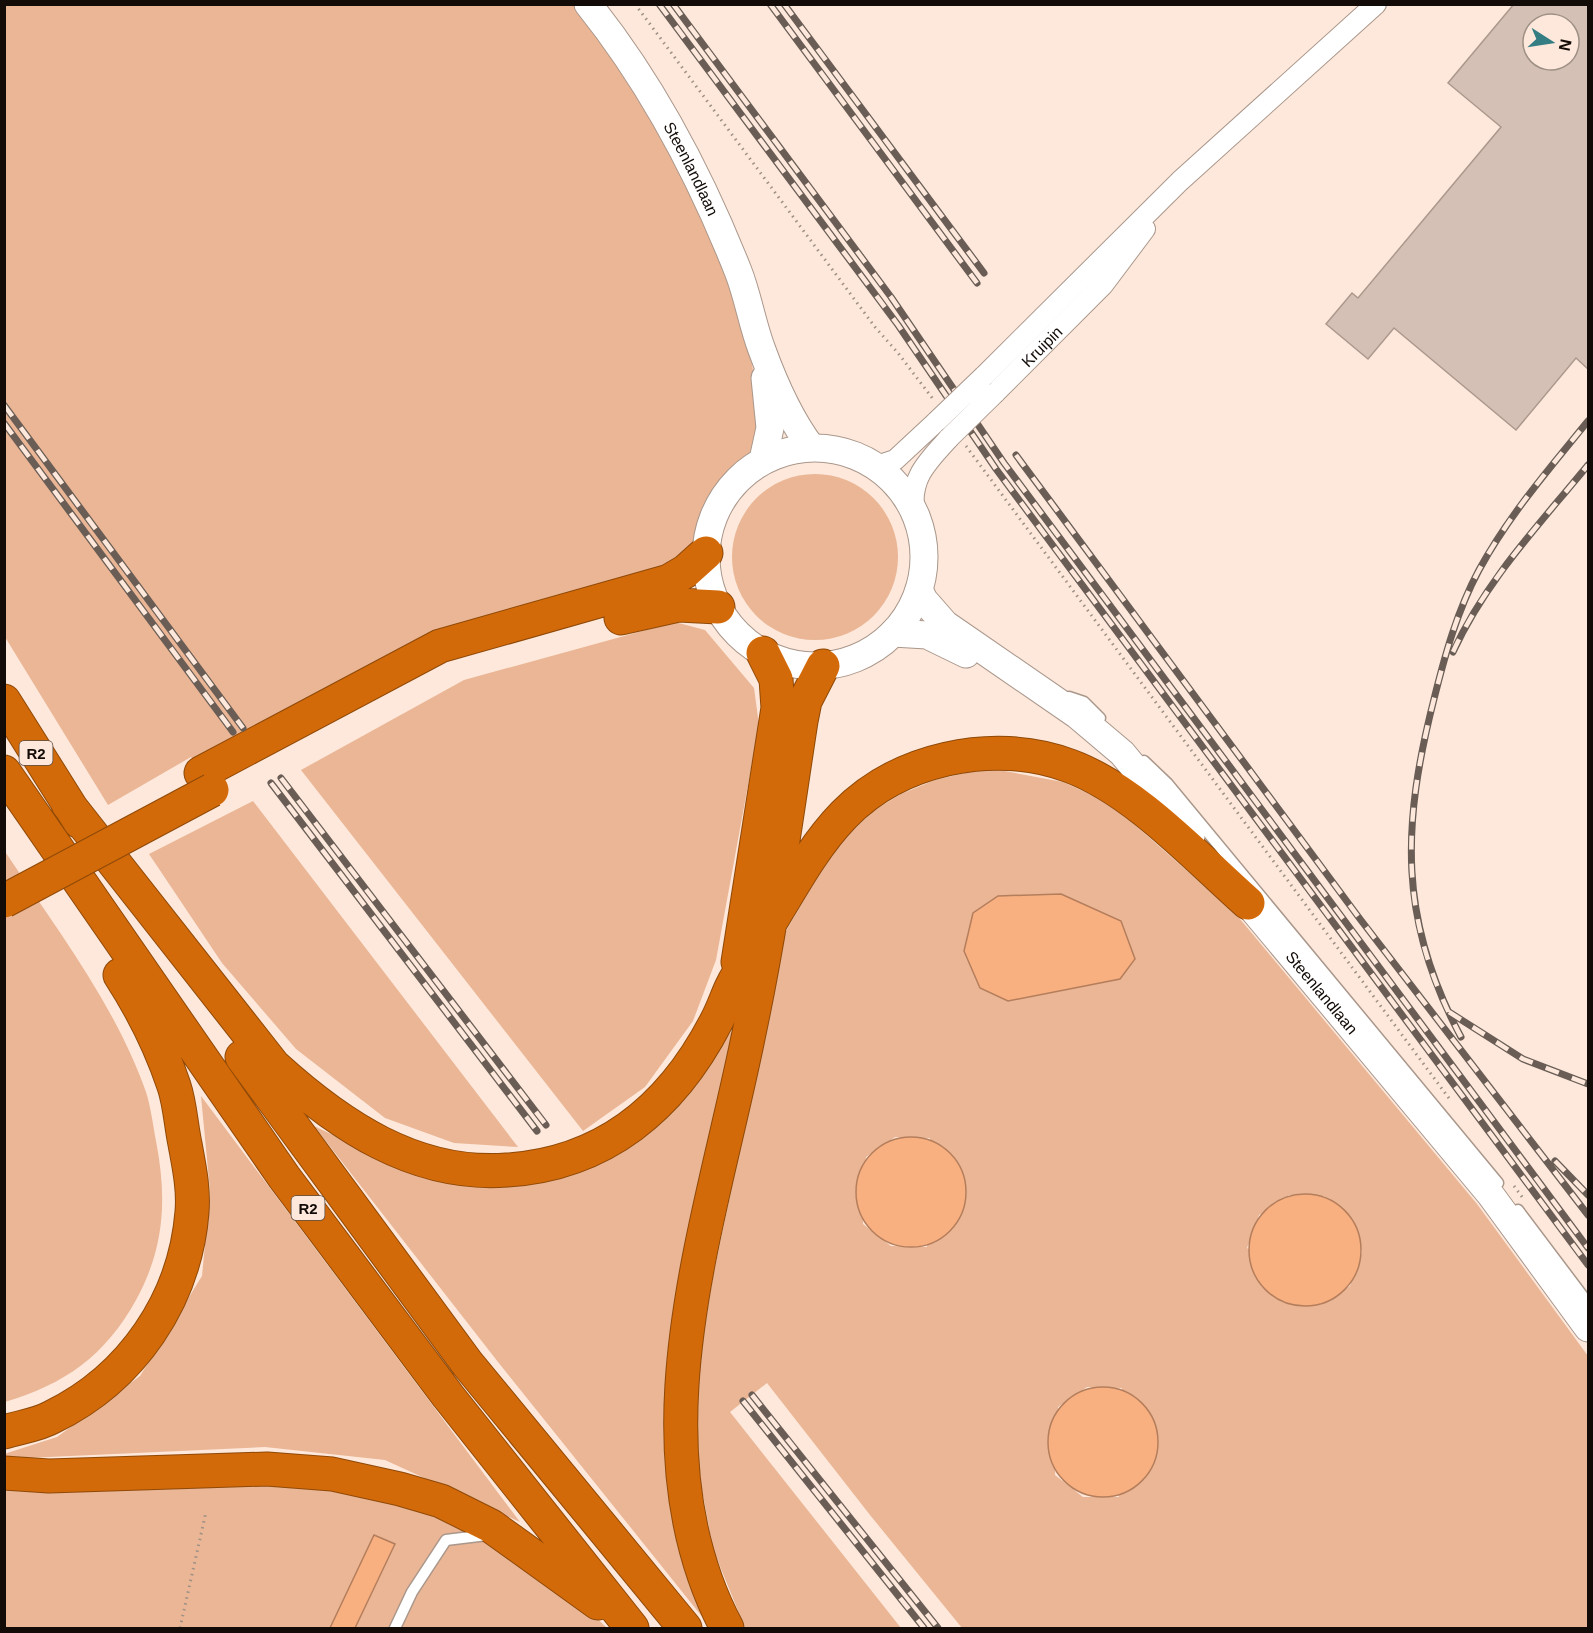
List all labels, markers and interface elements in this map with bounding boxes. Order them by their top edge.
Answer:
north arrow [1521,12,1581,72]
text: N [1556,38,1575,52]
street label: Steenlandlaan [661,119,722,218]
street label: Kruipin [1018,323,1065,370]
road number: R2 [20,741,52,765]
street label: Steenlandlaan [1283,948,1361,1037]
road number: R2 [292,1196,324,1220]

